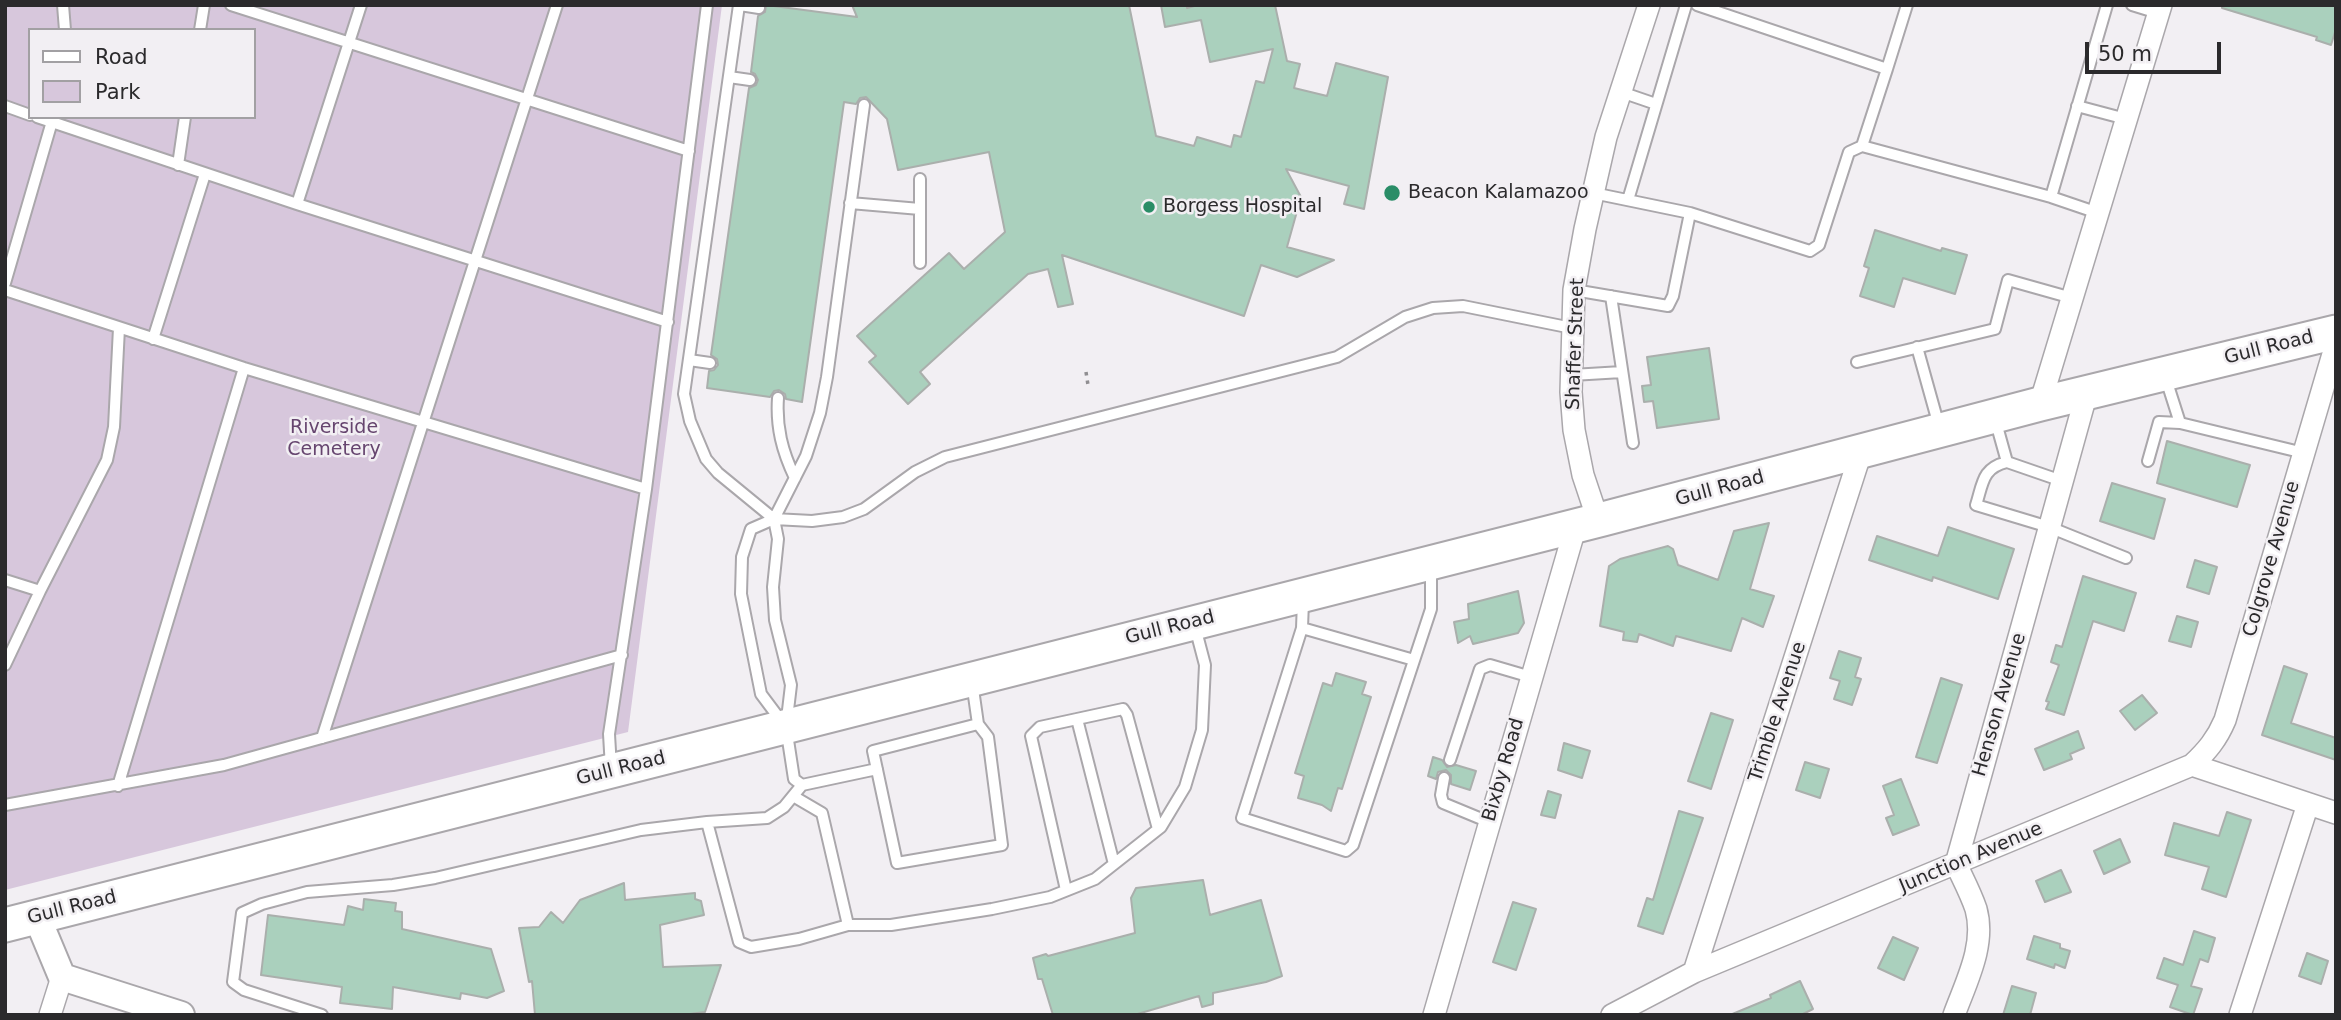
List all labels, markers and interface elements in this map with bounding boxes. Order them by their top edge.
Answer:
legend [28,28,256,119]
scale bar [2089,28,2226,72]
text: 50 m [2098,42,2152,66]
text: Road [95,45,148,69]
text: Park [95,80,140,104]
place label: Beacon Kalamazoo [1408,182,1589,204]
marker: Beacon Kalamazoo [1382,183,1402,203]
place label: Borgess Hospital [1163,196,1322,218]
marker: Borgess Hospital [1141,199,1157,215]
street label: Shaffer Street [1562,278,1590,410]
street label: Gull Road [2222,326,2316,370]
park label: Riverside Cemetery [287,417,381,461]
street label: Gull Road [1673,466,1767,512]
street label: Colgrove Avenue [2239,479,2305,639]
street label: Gull Road [1123,606,1217,650]
street label: Henson Avenue [1969,631,2031,779]
street label: Trimble Avenue [1745,639,1811,785]
street label: Bixby Road [1478,716,1530,824]
street label: Gull Road [574,747,668,791]
street label: Junction Avenue [1896,818,2046,898]
street label: Gull Road [25,886,119,930]

